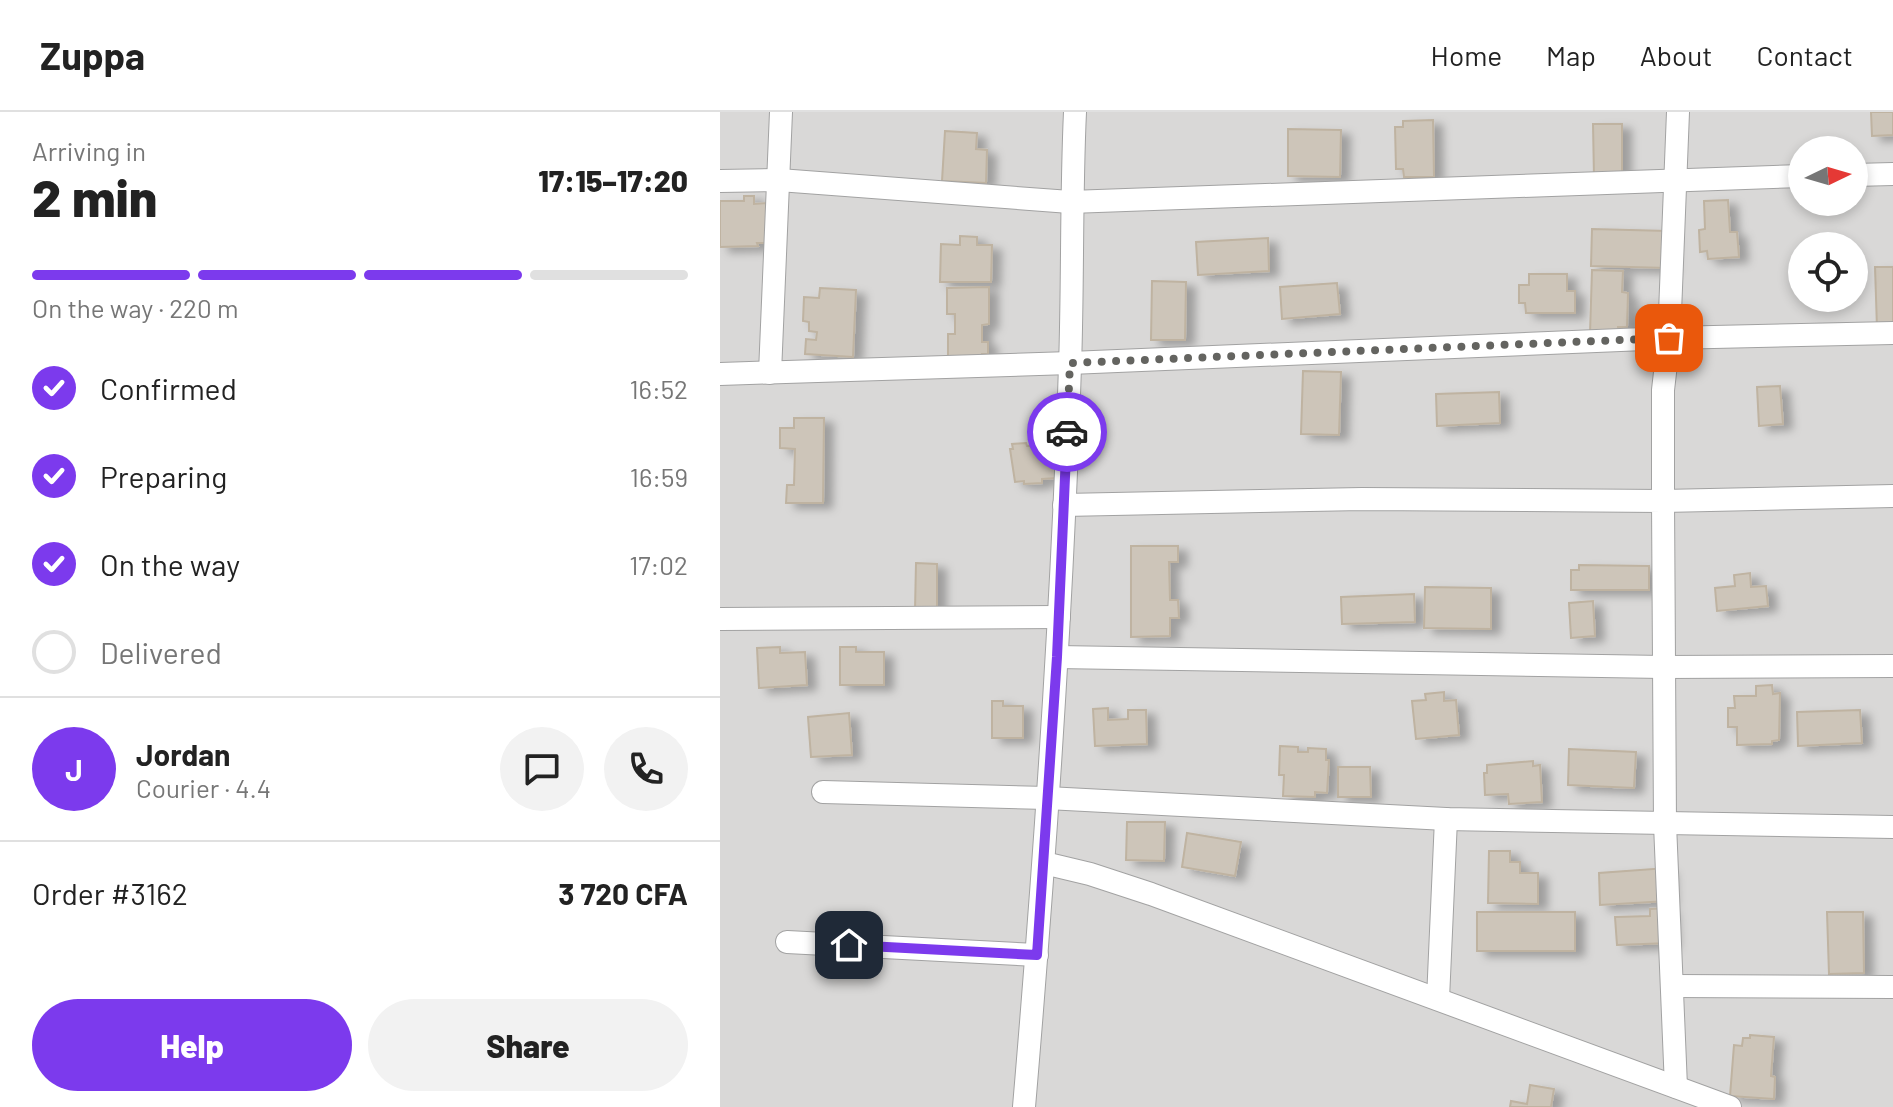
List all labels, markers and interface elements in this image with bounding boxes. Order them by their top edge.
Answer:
text: Zuppa [40,32,145,78]
text: Home [1431,38,1502,72]
text: Map [1546,38,1596,72]
text: About [1640,38,1712,72]
text: Contact [1756,38,1853,72]
text: Arriving in [32,135,146,166]
north arrow [1788,136,1868,216]
map controls [1788,136,1868,312]
text: 17:15–17:20 [538,162,688,198]
text: 2 min [32,165,157,227]
button: locate [1788,232,1868,312]
text: On the way · 220 m [32,292,238,323]
pin [1635,304,1703,372]
icon: bag [1647,316,1691,360]
icon: check [32,366,76,410]
text: Confirmed [100,370,237,406]
text: 16:52 [629,373,688,404]
courier [1027,392,1107,472]
icon: car [1045,410,1089,454]
icon: check [32,454,76,498]
text: Preparing [100,458,227,494]
text: 16:59 [630,461,688,492]
icon: check [32,542,76,586]
text: On the way [100,546,240,582]
text: 17:02 [629,549,688,580]
text: Delivered [100,634,222,670]
button: chat [500,727,584,811]
button: phone [604,727,688,811]
text: Jordan [136,736,231,772]
text: J [65,751,83,787]
text: Courier · 4.4 [136,772,271,803]
text: Order #3162 [32,875,188,911]
text: 3 720 CFA [558,875,688,911]
pin [815,911,883,979]
icon: home [827,923,871,967]
button: Help [32,999,352,1091]
button: Share [368,999,688,1091]

